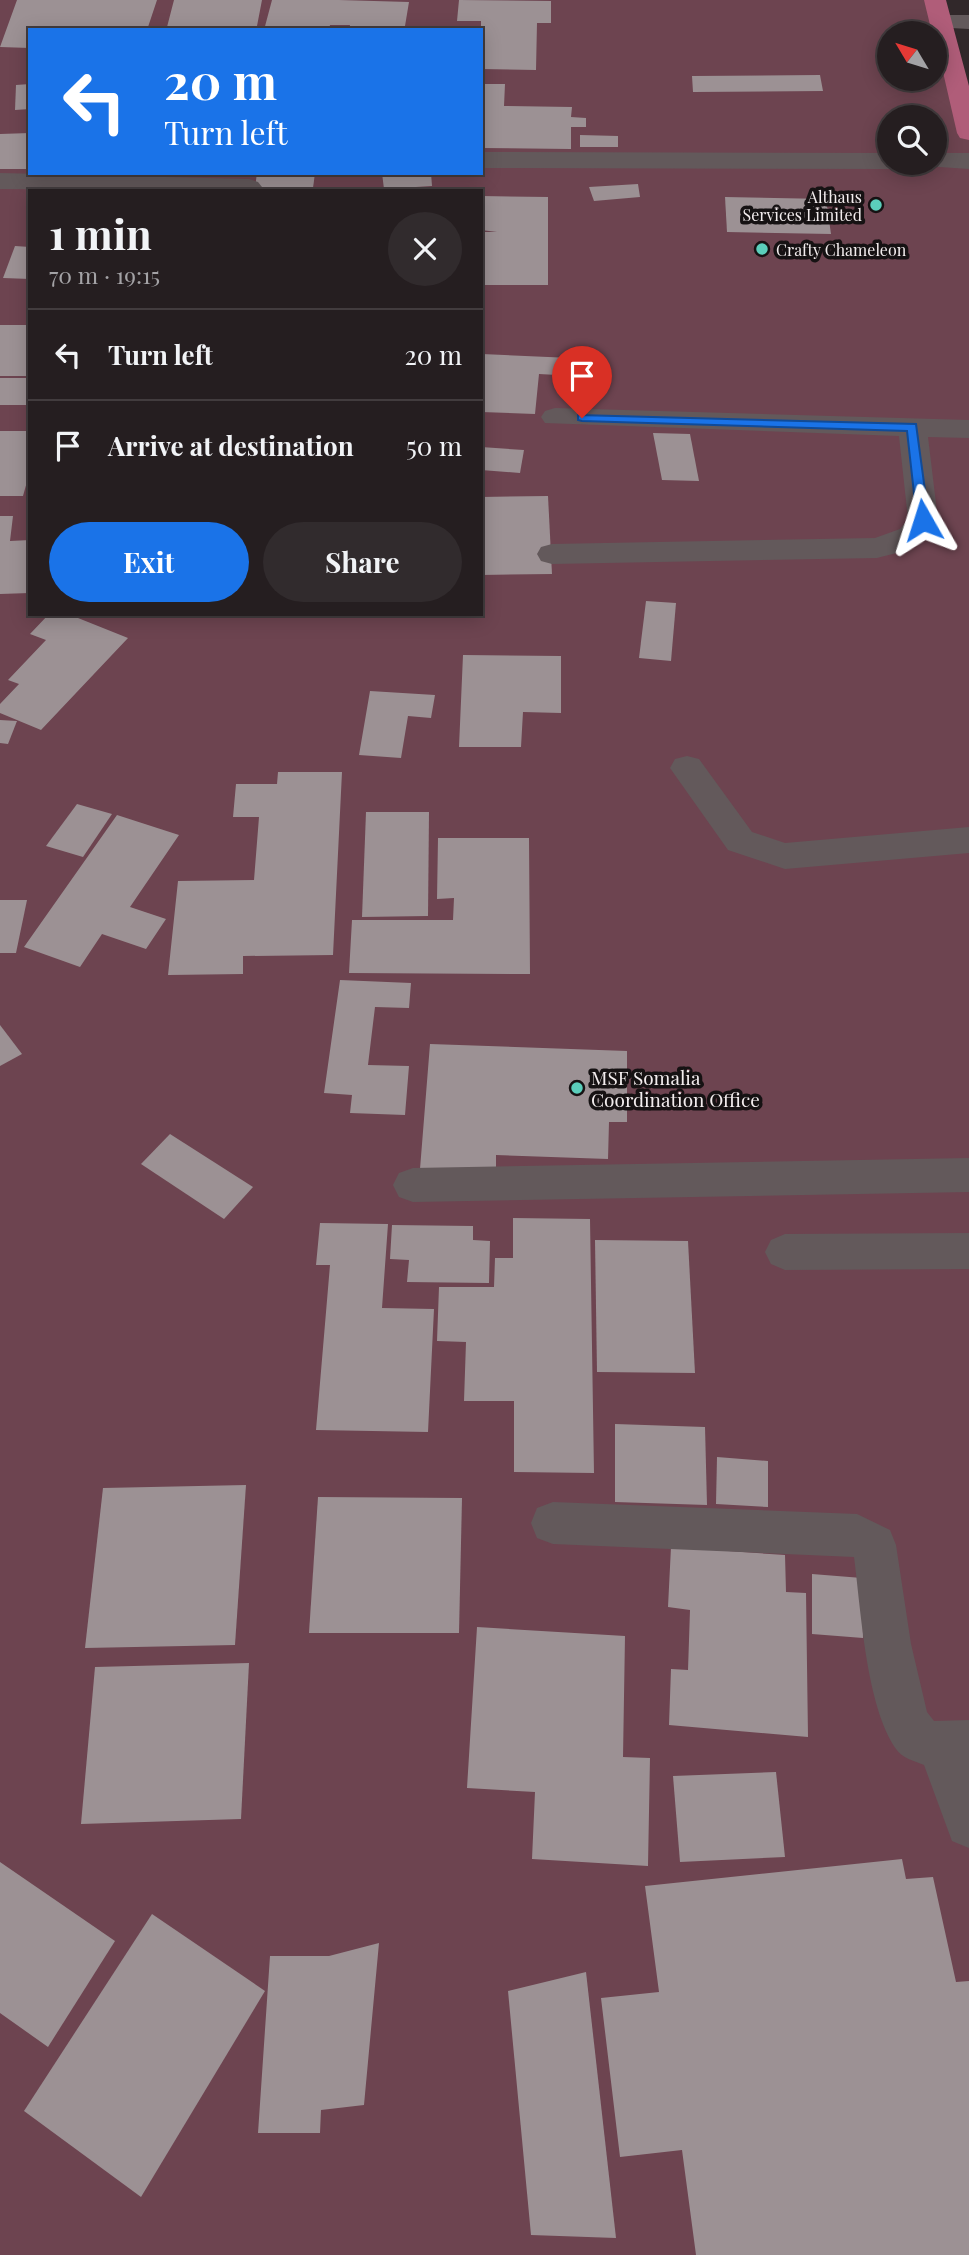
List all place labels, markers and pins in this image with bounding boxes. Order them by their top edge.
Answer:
place label: Althaus Services Limited [743,186,862,225]
marker: Althaus Services Limited [868,197,884,213]
place label: Crafty Chameleon [776,239,907,260]
marker: Crafty Chameleon [754,241,770,257]
pin [552,346,612,418]
place label: MSF Somalia Coordination Office [591,1064,760,1112]
marker: MSF Somalia Coordination Office [569,1080,585,1096]

